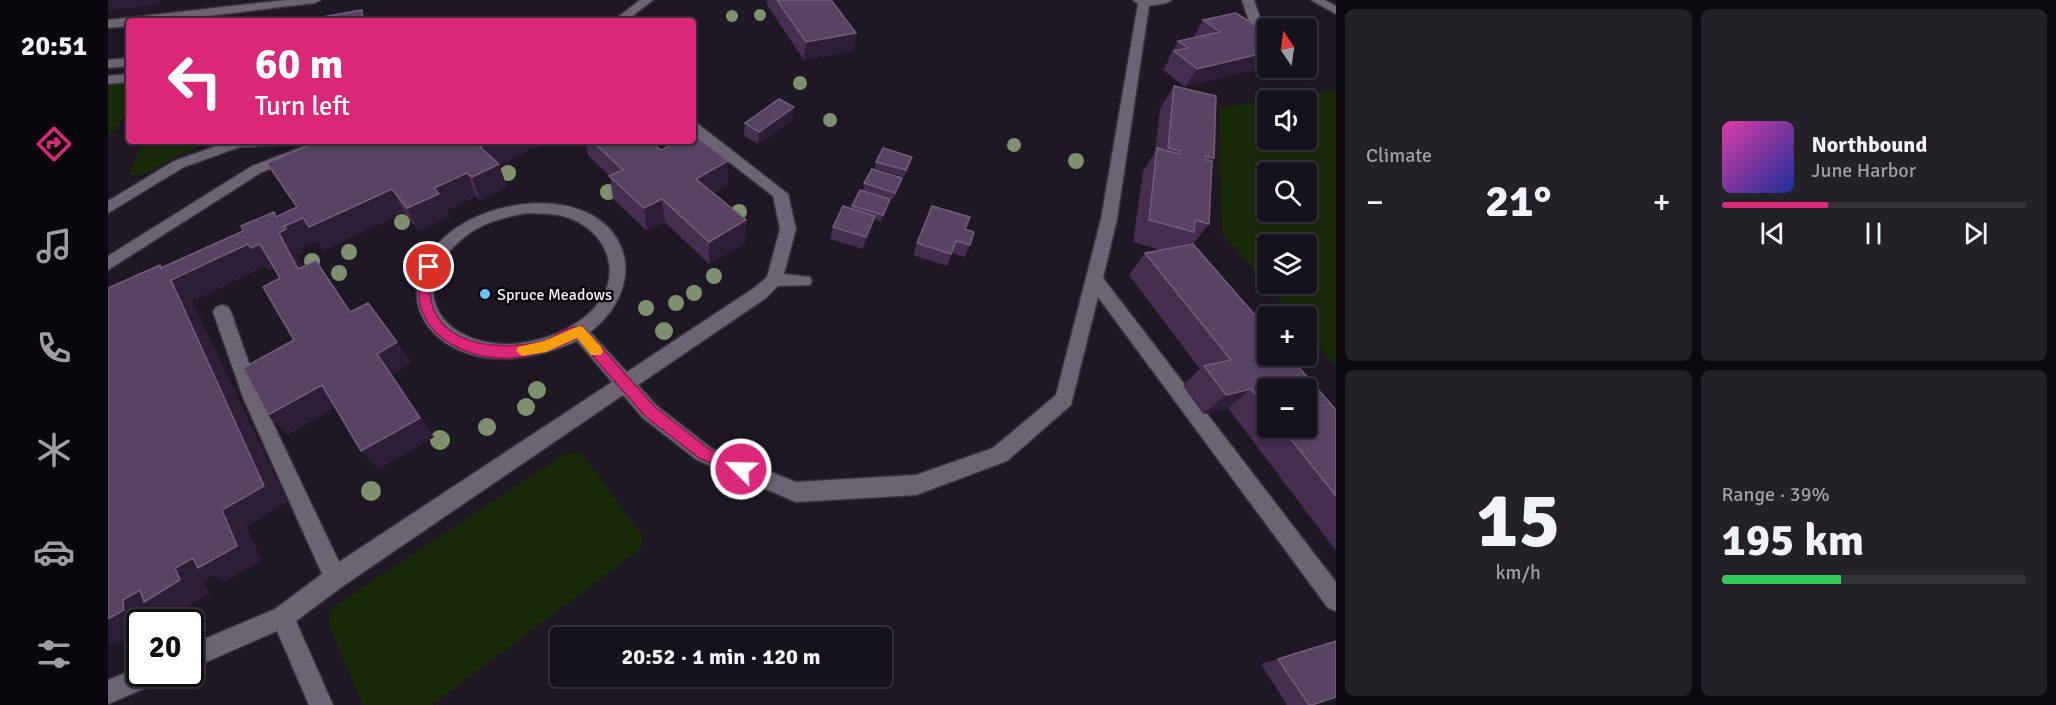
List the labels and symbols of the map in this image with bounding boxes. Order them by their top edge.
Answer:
north arrow [1257,18,1317,78]
pin [403,241,454,292]
place label: Spruce Meadows [497,285,612,305]
marker: Spruce Meadows [478,287,492,301]
position arrow [709,437,773,501]
speed limit sign: 20 [126,609,204,687]

